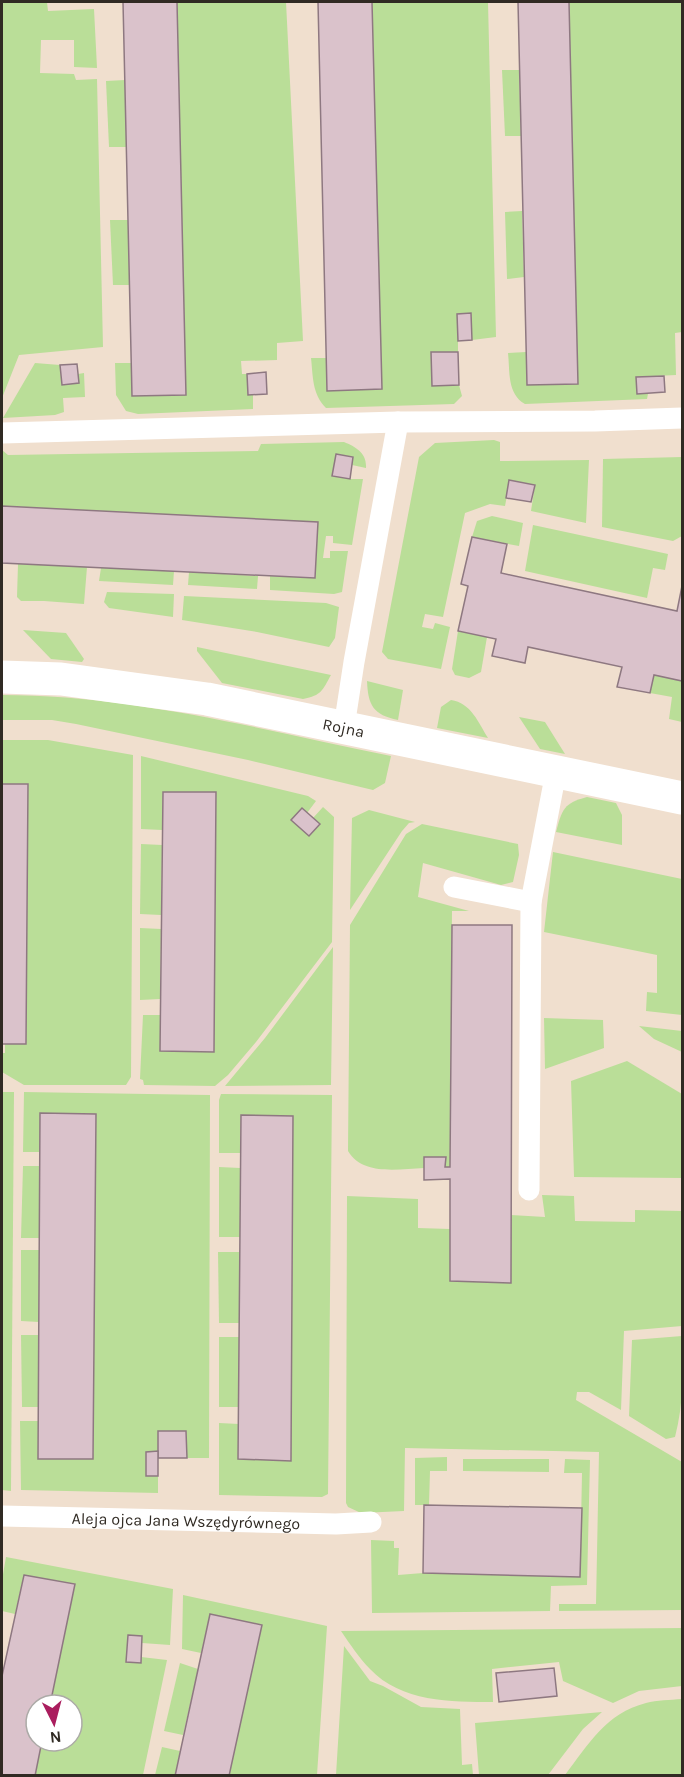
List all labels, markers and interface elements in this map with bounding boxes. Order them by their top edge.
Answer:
street label: Rojna [321,714,366,742]
street label: Aleja ojca Jana Wszędyrównego [72,1509,300,1533]
north arrow [24,1693,84,1753]
text: N [49,1727,62,1747]

